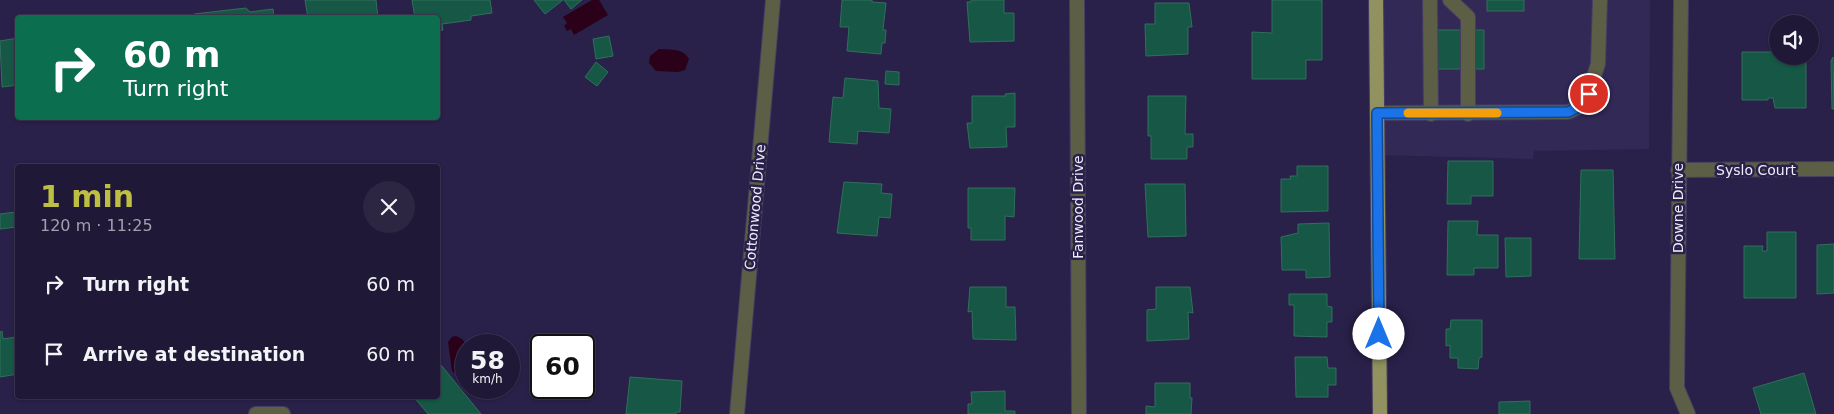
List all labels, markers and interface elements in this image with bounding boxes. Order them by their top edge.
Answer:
map controls [1769,15,1819,65]
button: sound [1769,15,1819,65]
icon: right [40,35,105,100]
text: 60 m [123,35,220,75]
pin [1568,73,1610,115]
text: Turn right [123,76,228,101]
icon: arrive [1575,80,1603,108]
street label: Cottonwood Drive [742,144,768,270]
street label: Fanwood Drive [1070,155,1086,259]
street label: Syslo Court [1716,162,1796,178]
street label: Downe Drive [1670,163,1686,253]
text: 1 min [40,179,134,214]
button: close [363,181,415,233]
text: 120 m · 11:25 [40,216,153,235]
icon: right [40,270,68,298]
text: Turn right [83,273,189,295]
text: 60 m [366,273,415,295]
position arrow [1352,307,1404,359]
speed limit sign: 60 [530,334,595,399]
icon: arrive [40,340,68,368]
text: Arrive at destination [83,343,305,365]
text: 60 m [366,343,415,365]
text: 58 [470,346,505,375]
text: km/h [472,372,503,386]

